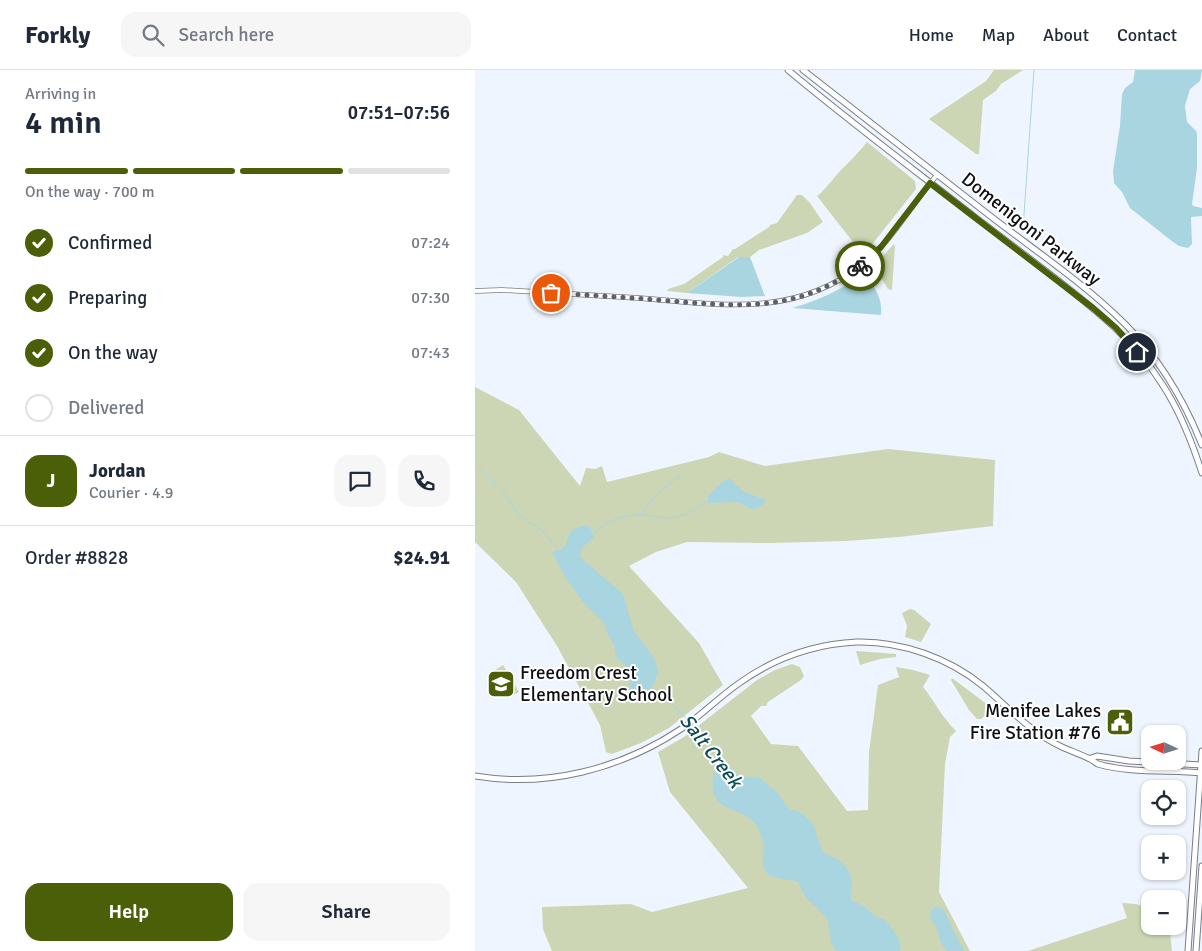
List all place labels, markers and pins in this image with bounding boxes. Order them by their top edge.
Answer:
pin [530,272,572,314]
pin [1116,331,1158,373]
place label: Freedom Crest Elementary School [520,661,673,707]
school or university icon: Freedom Crest Elementary School [486,669,516,699]
place label: Menifee Lakes Fire Station #76 [970,699,1101,745]
public building icon: Menifee Lakes Fire Station #76 [1105,707,1135,737]

